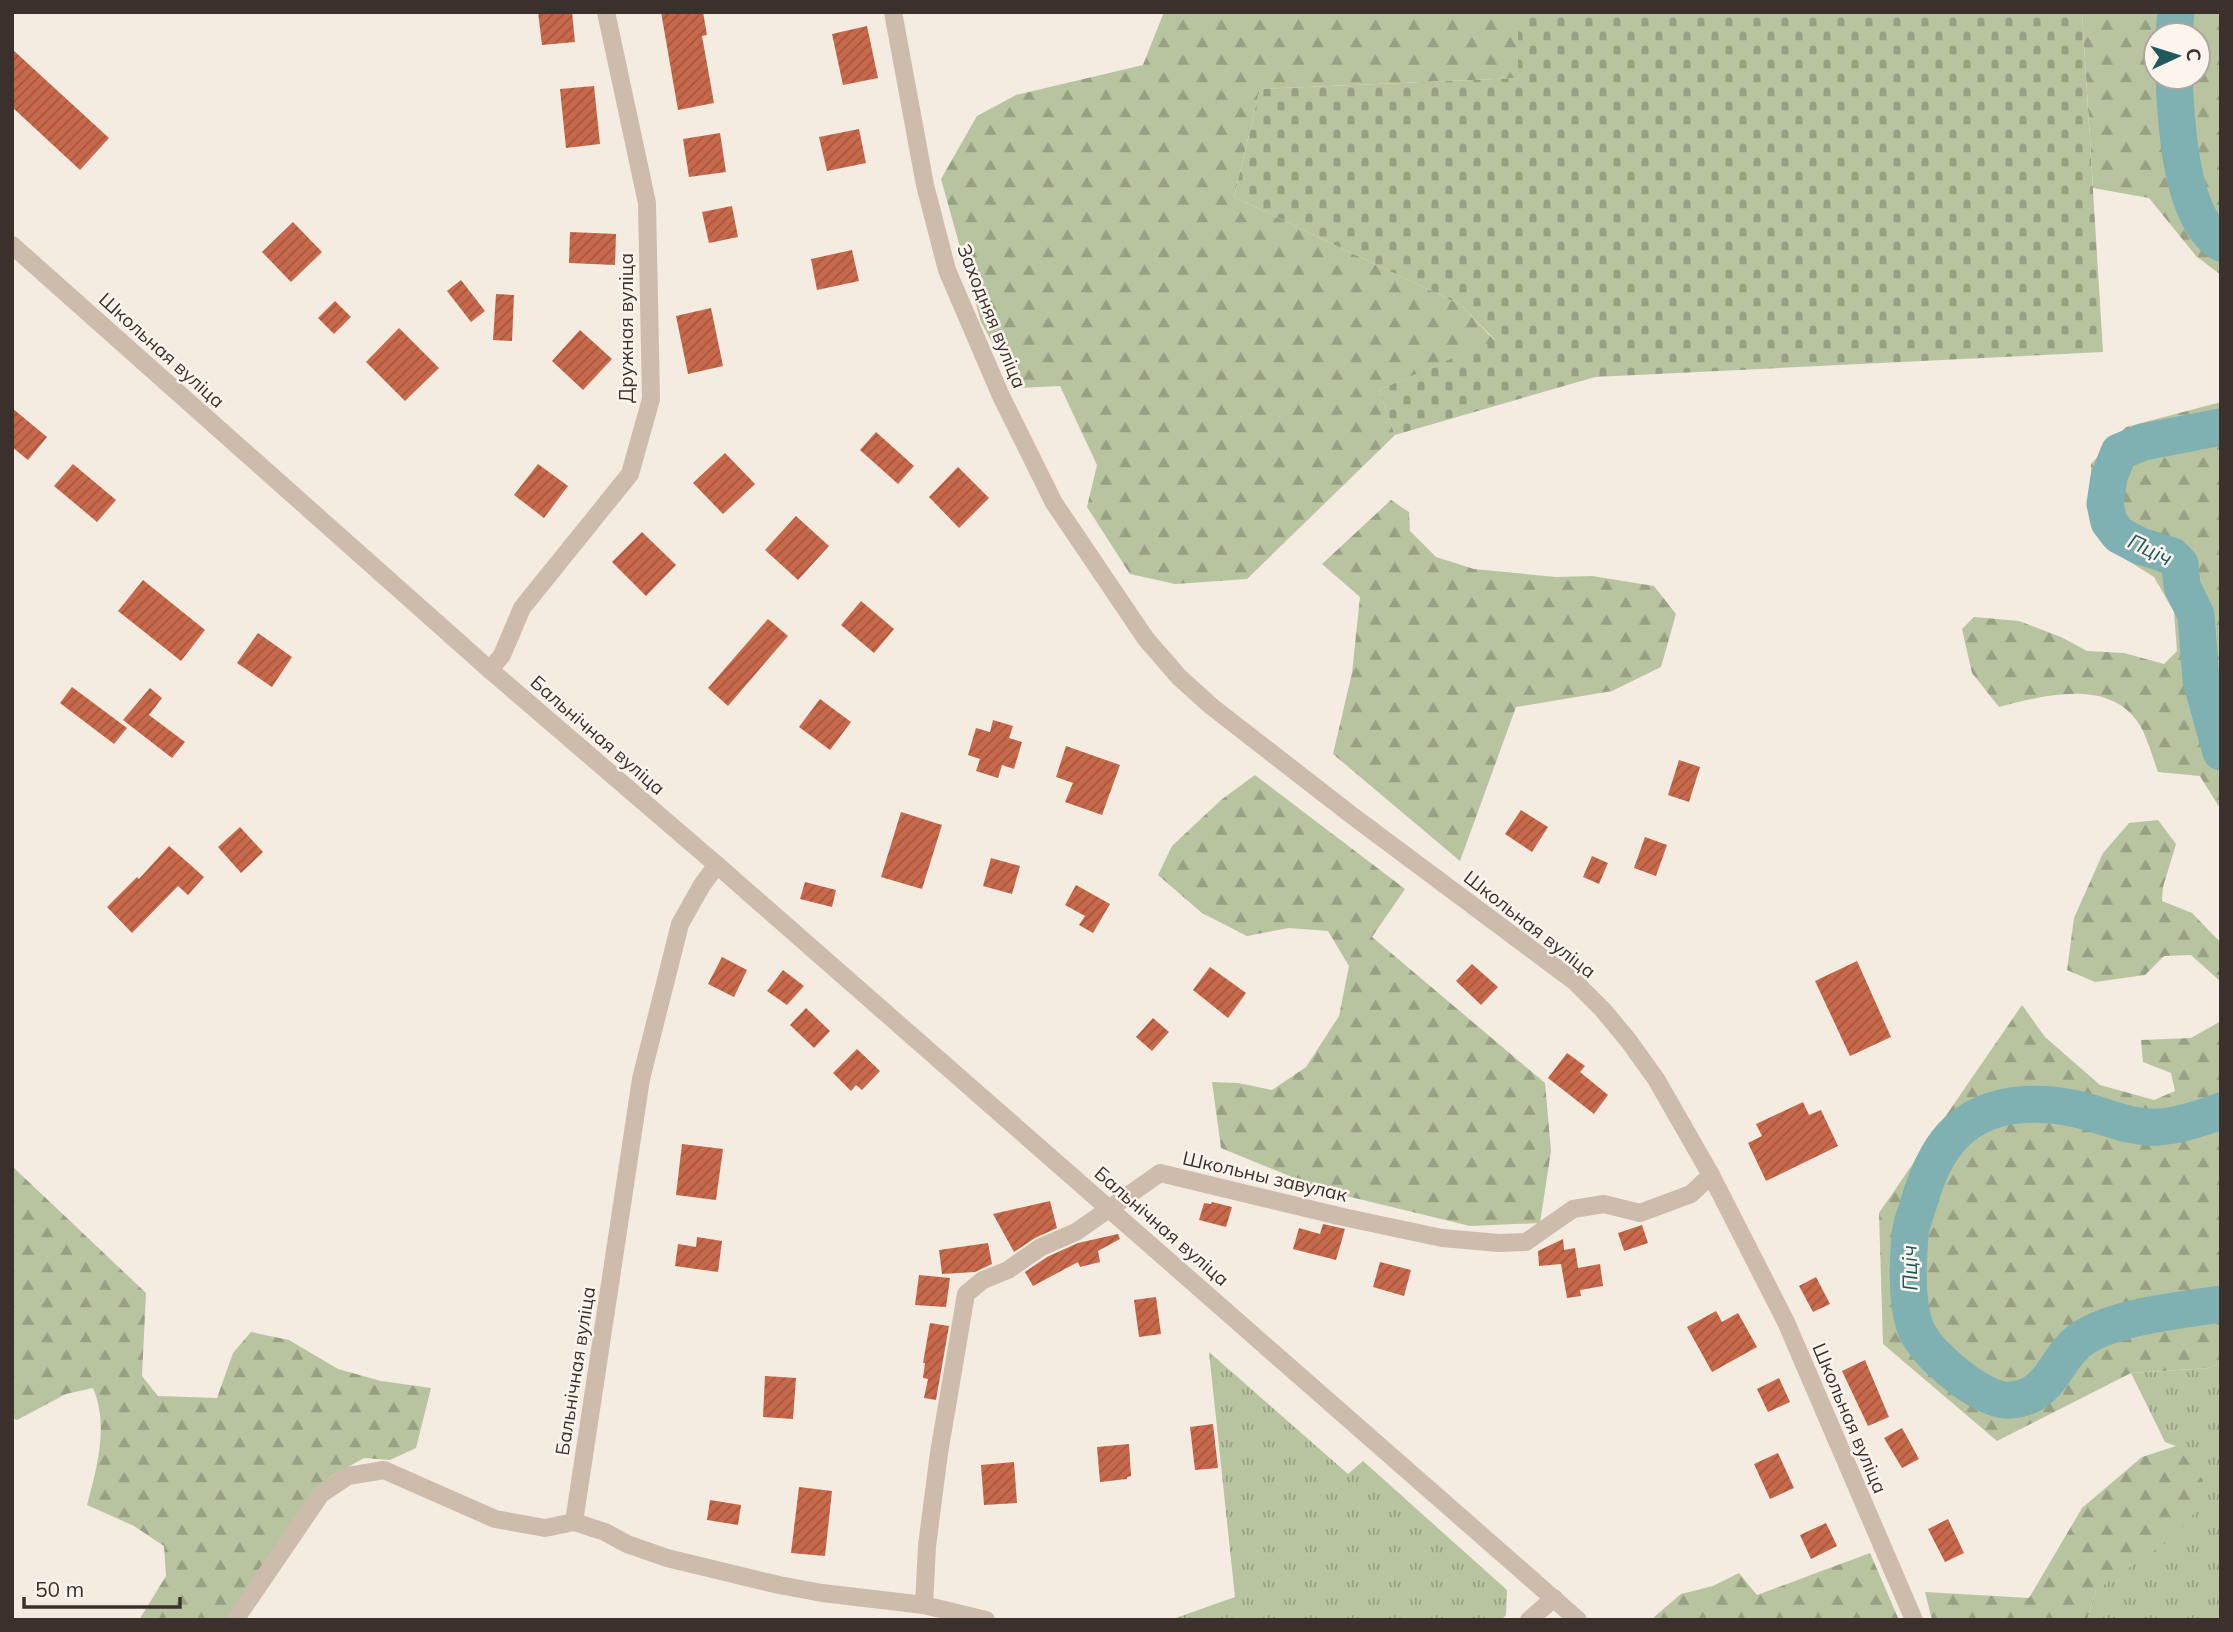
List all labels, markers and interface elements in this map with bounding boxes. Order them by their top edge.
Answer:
north arrow [2142,21,2212,91]
text: С [2182,47,2206,62]
street label: Заходняя вуліца [952,240,1032,392]
street label: Дружная вуліца [614,253,638,403]
street label: Школьная вуліца [94,287,230,413]
water label: Пціч [2124,527,2177,571]
street label: Бальнічная вуліца [526,670,670,800]
street label: Школьная вуліца [1459,865,1601,983]
street label: Школьны завулак [1180,1145,1350,1207]
street label: Бальнічная вуліца [1090,1161,1234,1291]
water label: Пціч [1896,1245,1922,1291]
street label: Бальнічная вуліца [550,1285,600,1457]
street label: Школьная вуліца [1808,1339,1892,1497]
scale bar [24,1566,180,1610]
text: 50 m [35,1576,84,1602]

